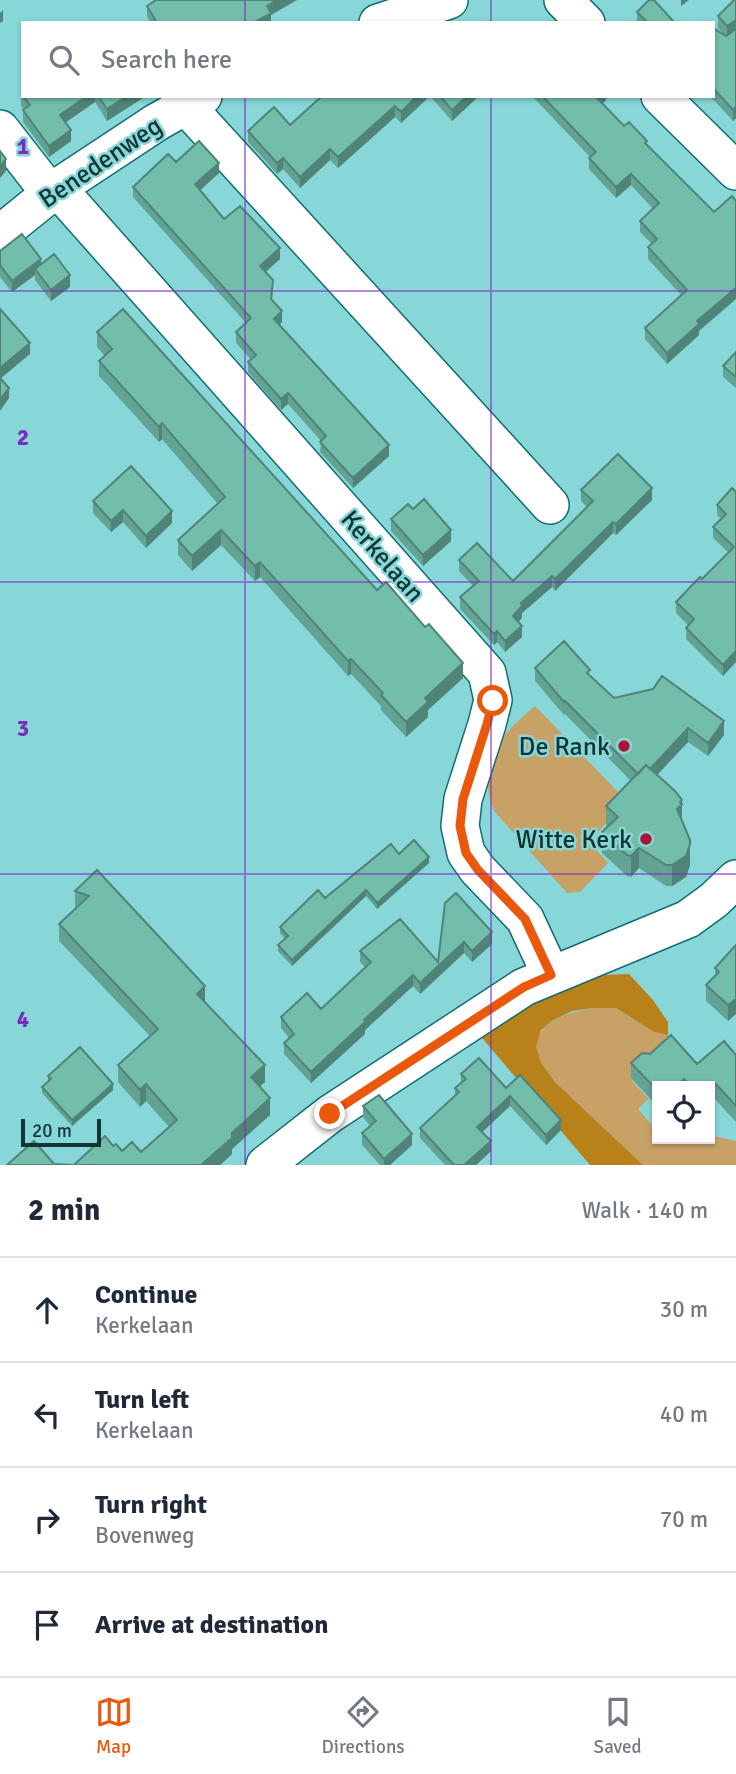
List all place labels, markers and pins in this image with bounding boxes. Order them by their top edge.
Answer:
place label: De Rank [519,731,610,763]
marker: De Rank [616,738,632,754]
place label: Witte Kerk [516,824,632,856]
marker: Witte Kerk [638,831,654,847]

